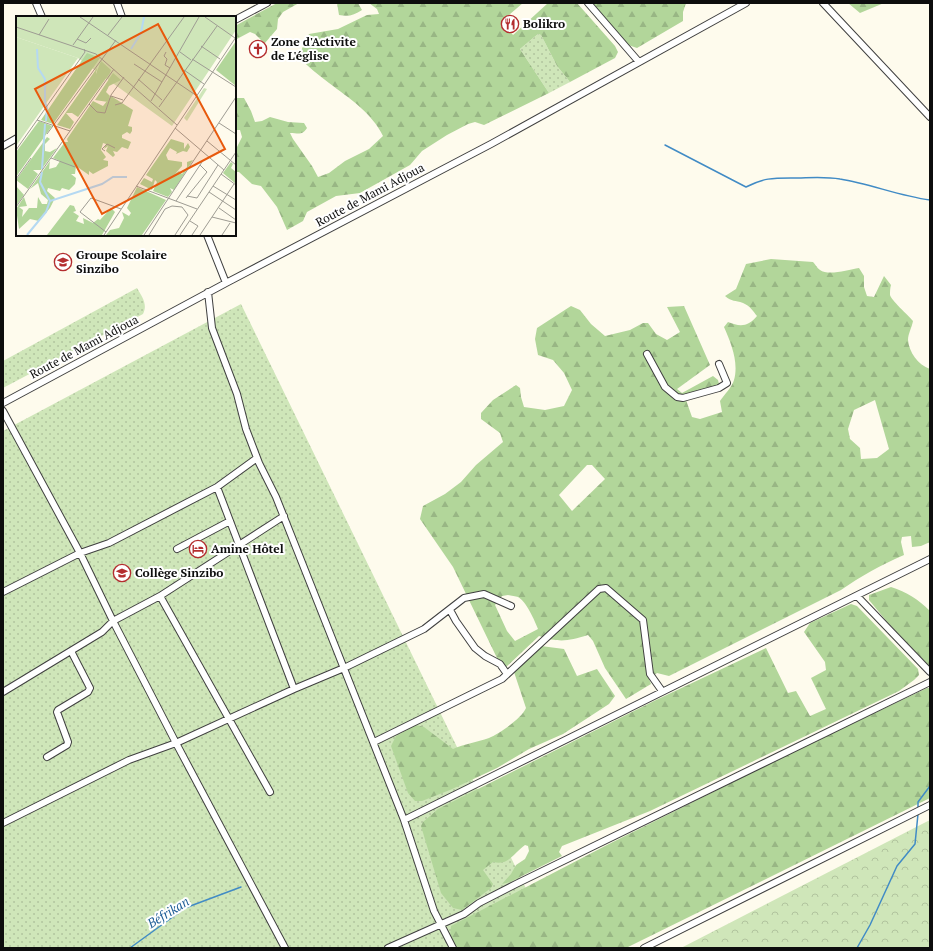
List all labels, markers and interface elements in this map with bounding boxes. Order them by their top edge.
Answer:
restaurant icon: Bolikro [500,14,520,34]
inset map [16,16,236,236]
place label: Bolikro [523,16,565,31]
place label: Zone d'Activite de L'église [271,34,356,63]
church icon: Zone d'Activite de L'église [248,39,268,59]
street label: Route de Mami Adjoua [313,160,427,230]
place label: Groupe Scolaire Sinzibo [76,247,168,276]
school or university icon: Groupe Scolaire Sinzibo [53,252,73,272]
street label: Route de Mami Adjoua [27,312,141,382]
hotel icon: Amine Hôtel [188,539,208,559]
place label: Amine Hôtel [211,541,284,556]
school or university icon: Collège Sinzibo [112,563,132,583]
place label: Collège Sinzibo [135,565,223,580]
water label: Béfrikan [143,892,192,932]

